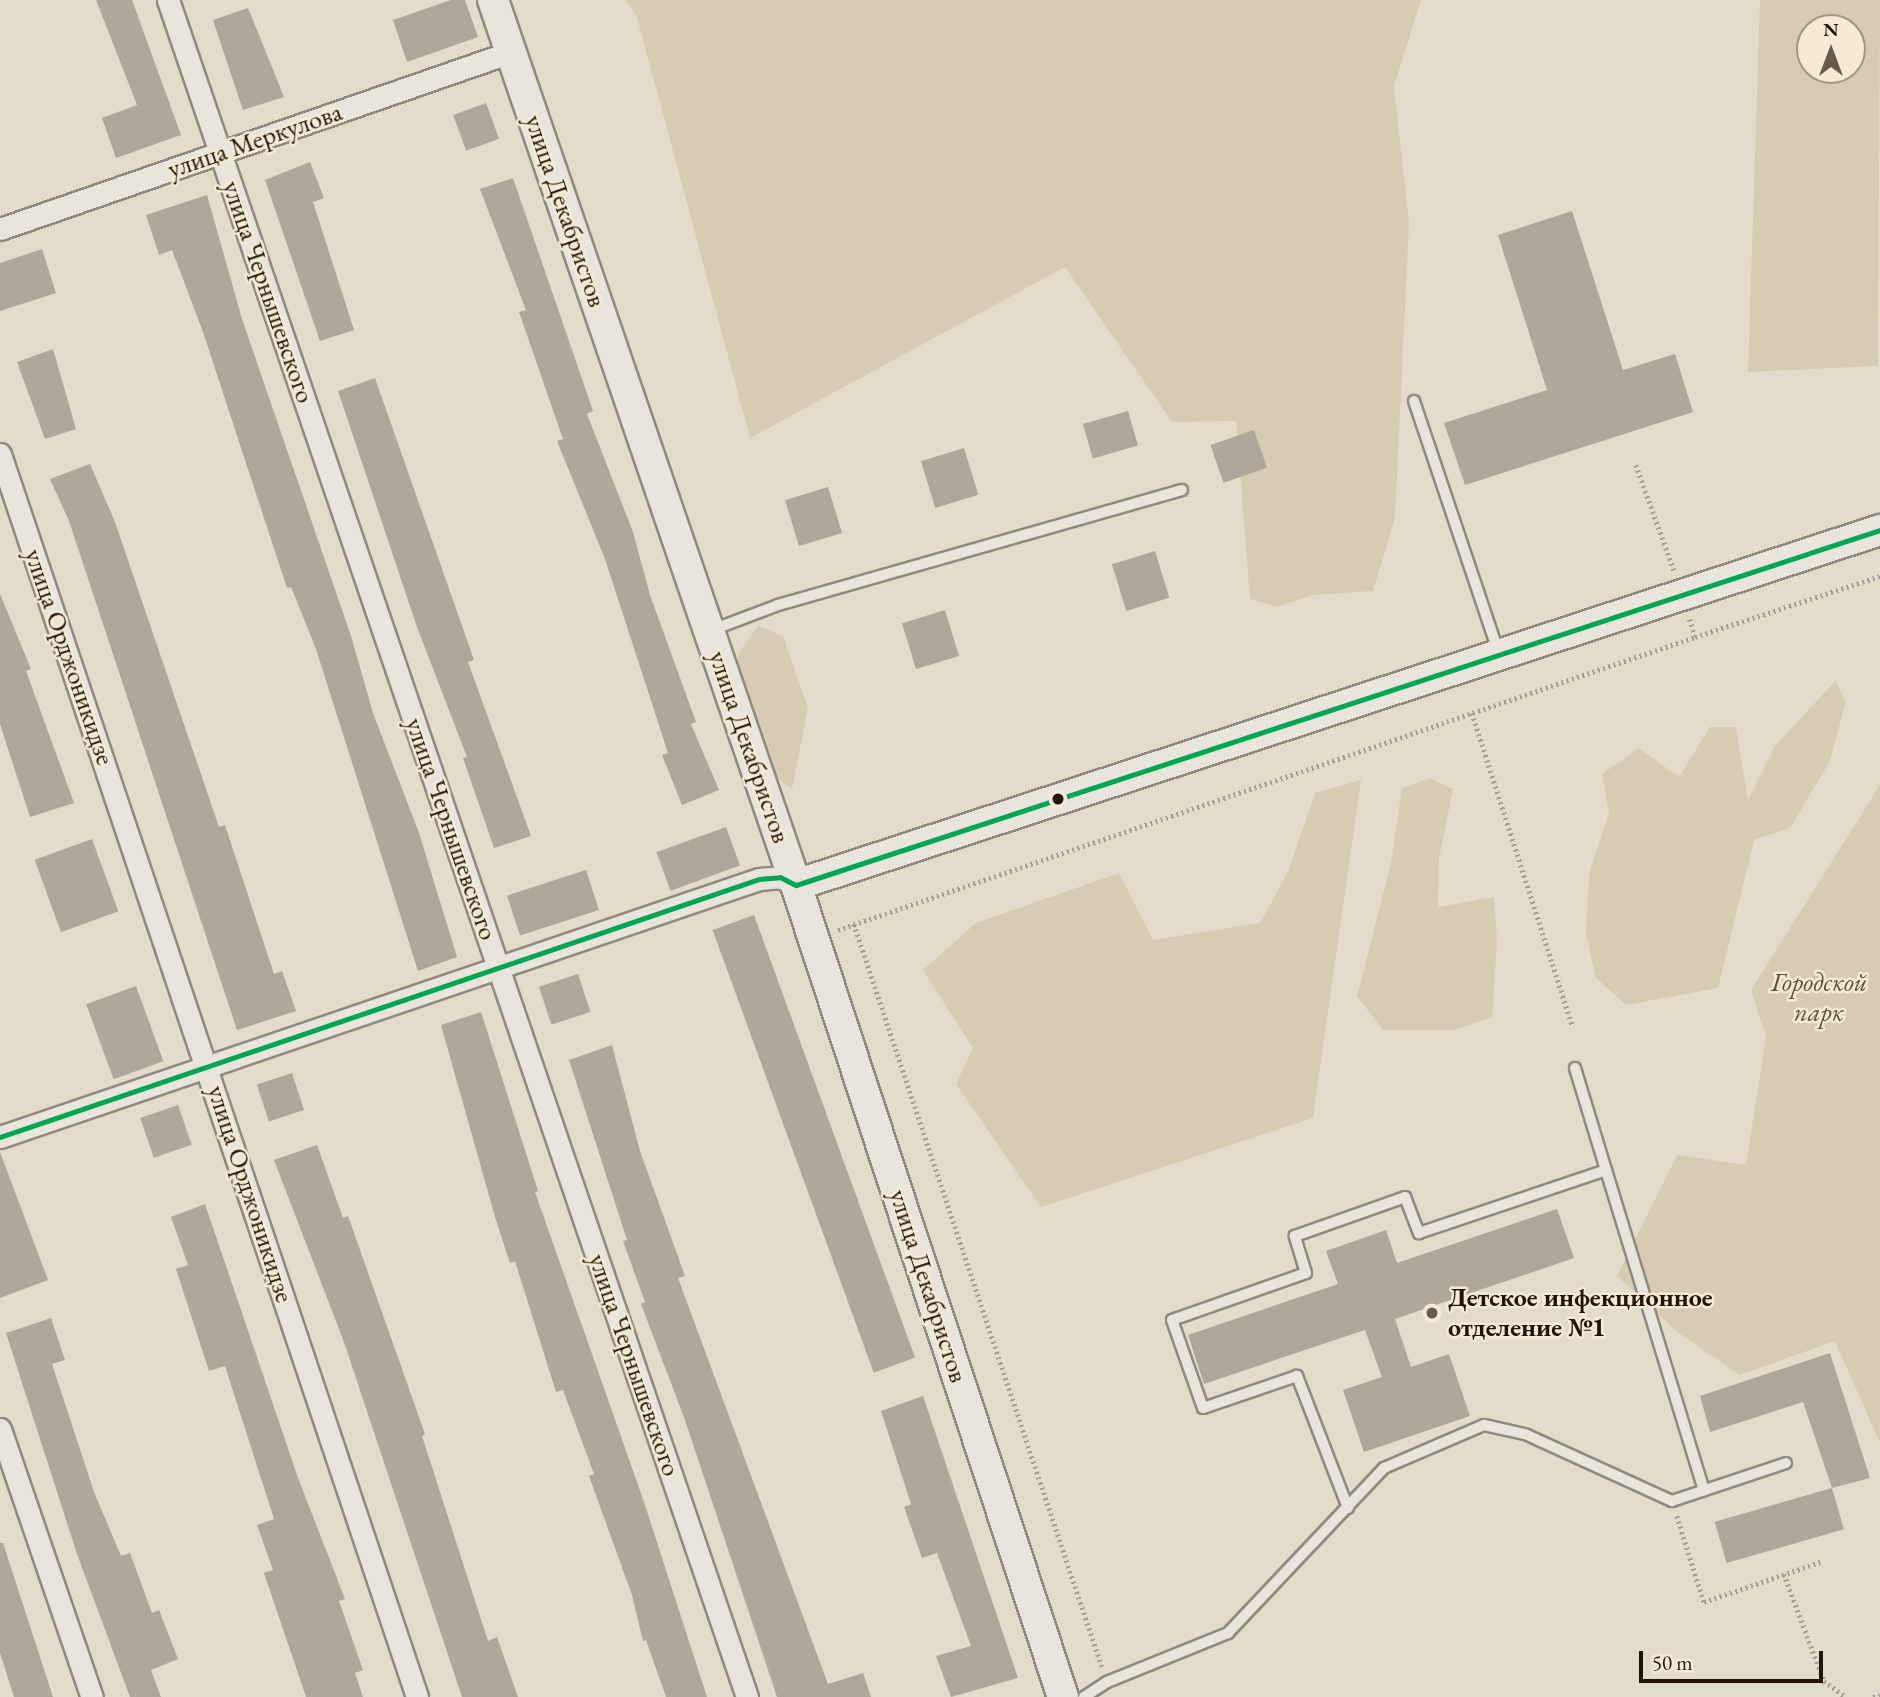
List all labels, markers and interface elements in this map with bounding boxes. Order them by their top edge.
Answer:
north arrow [1796,14,1866,84]
text: N [1823,17,1839,42]
street label: улица Меркулова [164,97,346,185]
street label: улица Декабристов [518,111,612,311]
street label: улица Чернышевского [215,177,321,407]
street label: улица Орджоникидзе [17,545,121,769]
street label: улица Декабристов [702,647,796,847]
street label: улица Чернышевского [398,714,504,944]
unlabelled marker [1051,792,1065,806]
park label: Городской парк [1771,967,1867,1028]
street label: улица Орджоникидзе [200,1082,300,1306]
street label: улица Декабристов [882,1186,974,1386]
street label: улица Чернышевского [581,1250,687,1480]
place label: Детское инфекционное отделение №1 [1448,1282,1713,1344]
marker: Детское инфекционное отделение №1 [1422,1303,1442,1323]
scale bar [1642,1638,1826,1682]
text: 50 m [1652,1649,1693,1676]

